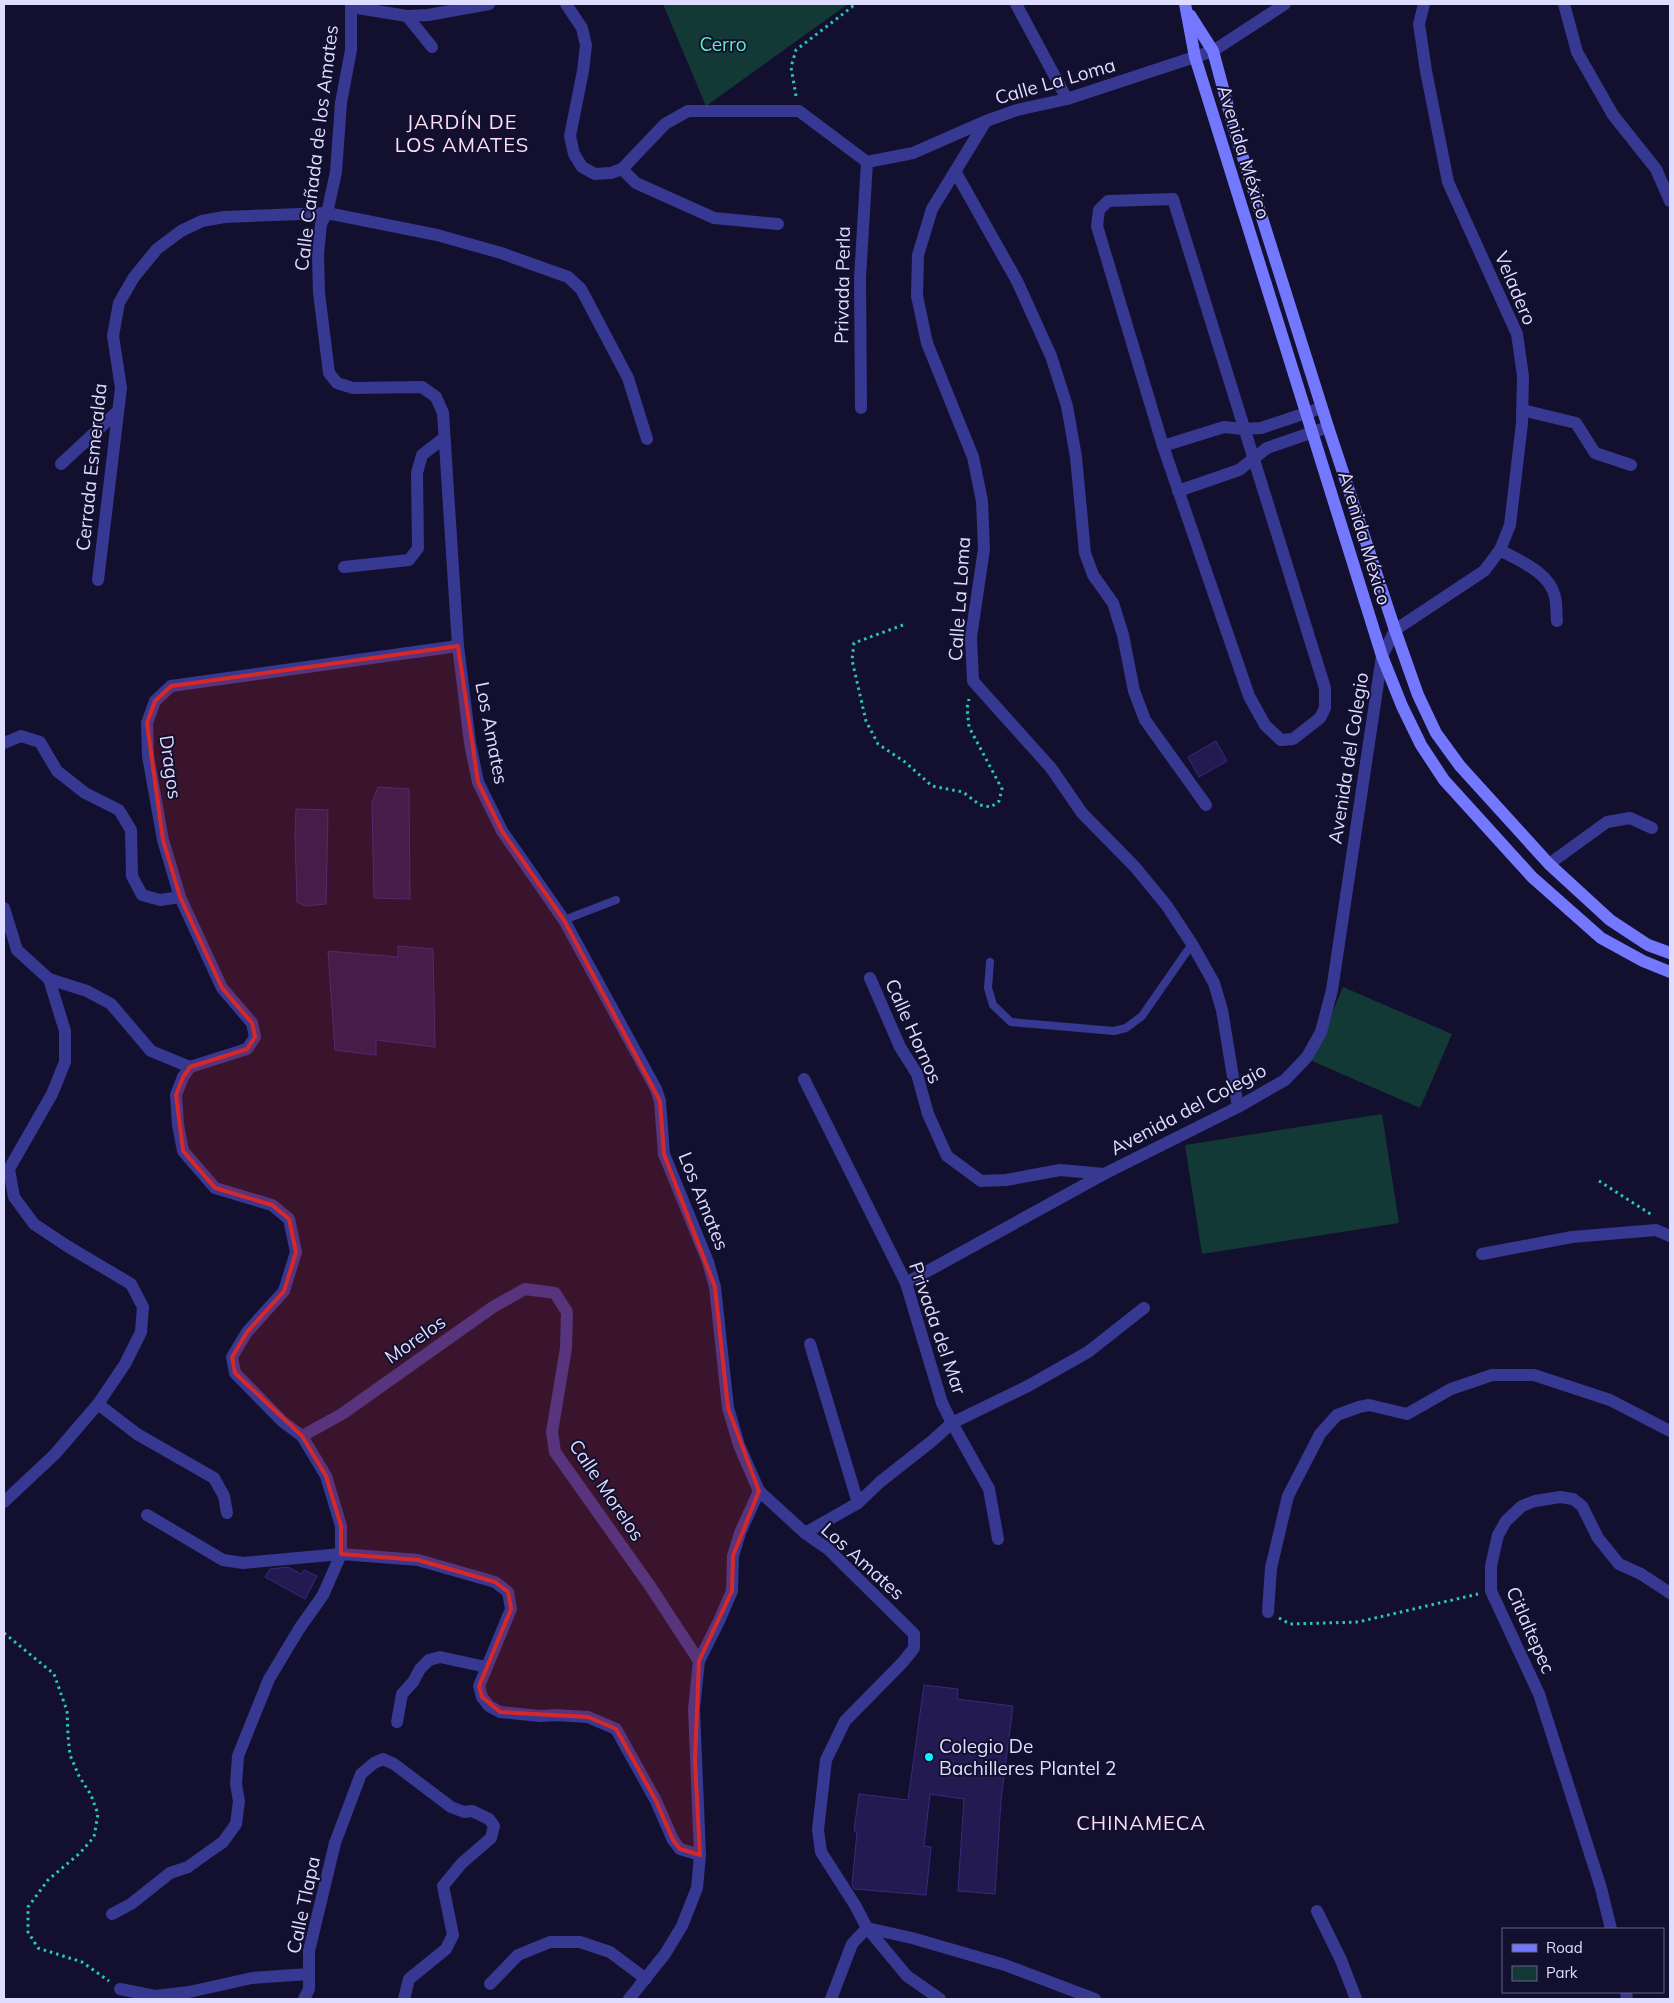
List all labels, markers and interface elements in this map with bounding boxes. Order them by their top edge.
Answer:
street label: Calle Cañada de los Amates [289,24,343,272]
park label: Cerro [699,32,747,56]
street label: Calle La Loma [992,52,1118,110]
street label: Avenida México [1212,82,1276,222]
district label: JARDÍN DE LOS AMATES [395,109,529,157]
street label: Privada Perla [829,226,855,344]
street label: Veladero [1490,248,1542,328]
street label: Cerrada Esmeralda [70,382,112,552]
street label: Avenida México [1333,468,1397,608]
street label: Calle La Loma [943,536,975,662]
street label: Avenida del Colegio [1323,671,1373,845]
street label: Los Amates [470,680,514,786]
street label: Dragos [155,734,187,800]
street label: Calle Hornos [880,975,948,1087]
street label: Avenida del Colegio [1106,1058,1270,1160]
street label: Los Amates [673,1148,735,1254]
street label: Privada del Mar [904,1259,972,1397]
street label: Morelos [380,1309,450,1369]
street label: Calle Morelos [564,1435,650,1545]
street label: Los Amates [816,1517,910,1605]
street label: Citlaltepec [1501,1583,1561,1677]
place label: Colegio De Bachilleres Plantel 2 [939,1734,1116,1780]
marker: Colegio De Bachilleres Plantel 2 [923,1751,935,1763]
district label: CHINAMECA [1076,1810,1206,1835]
street label: Calle Tlapa [281,1854,325,1956]
legend [1502,1928,1664,1993]
text: Road [1546,1938,1583,1957]
text: Park [1546,1963,1578,1982]

